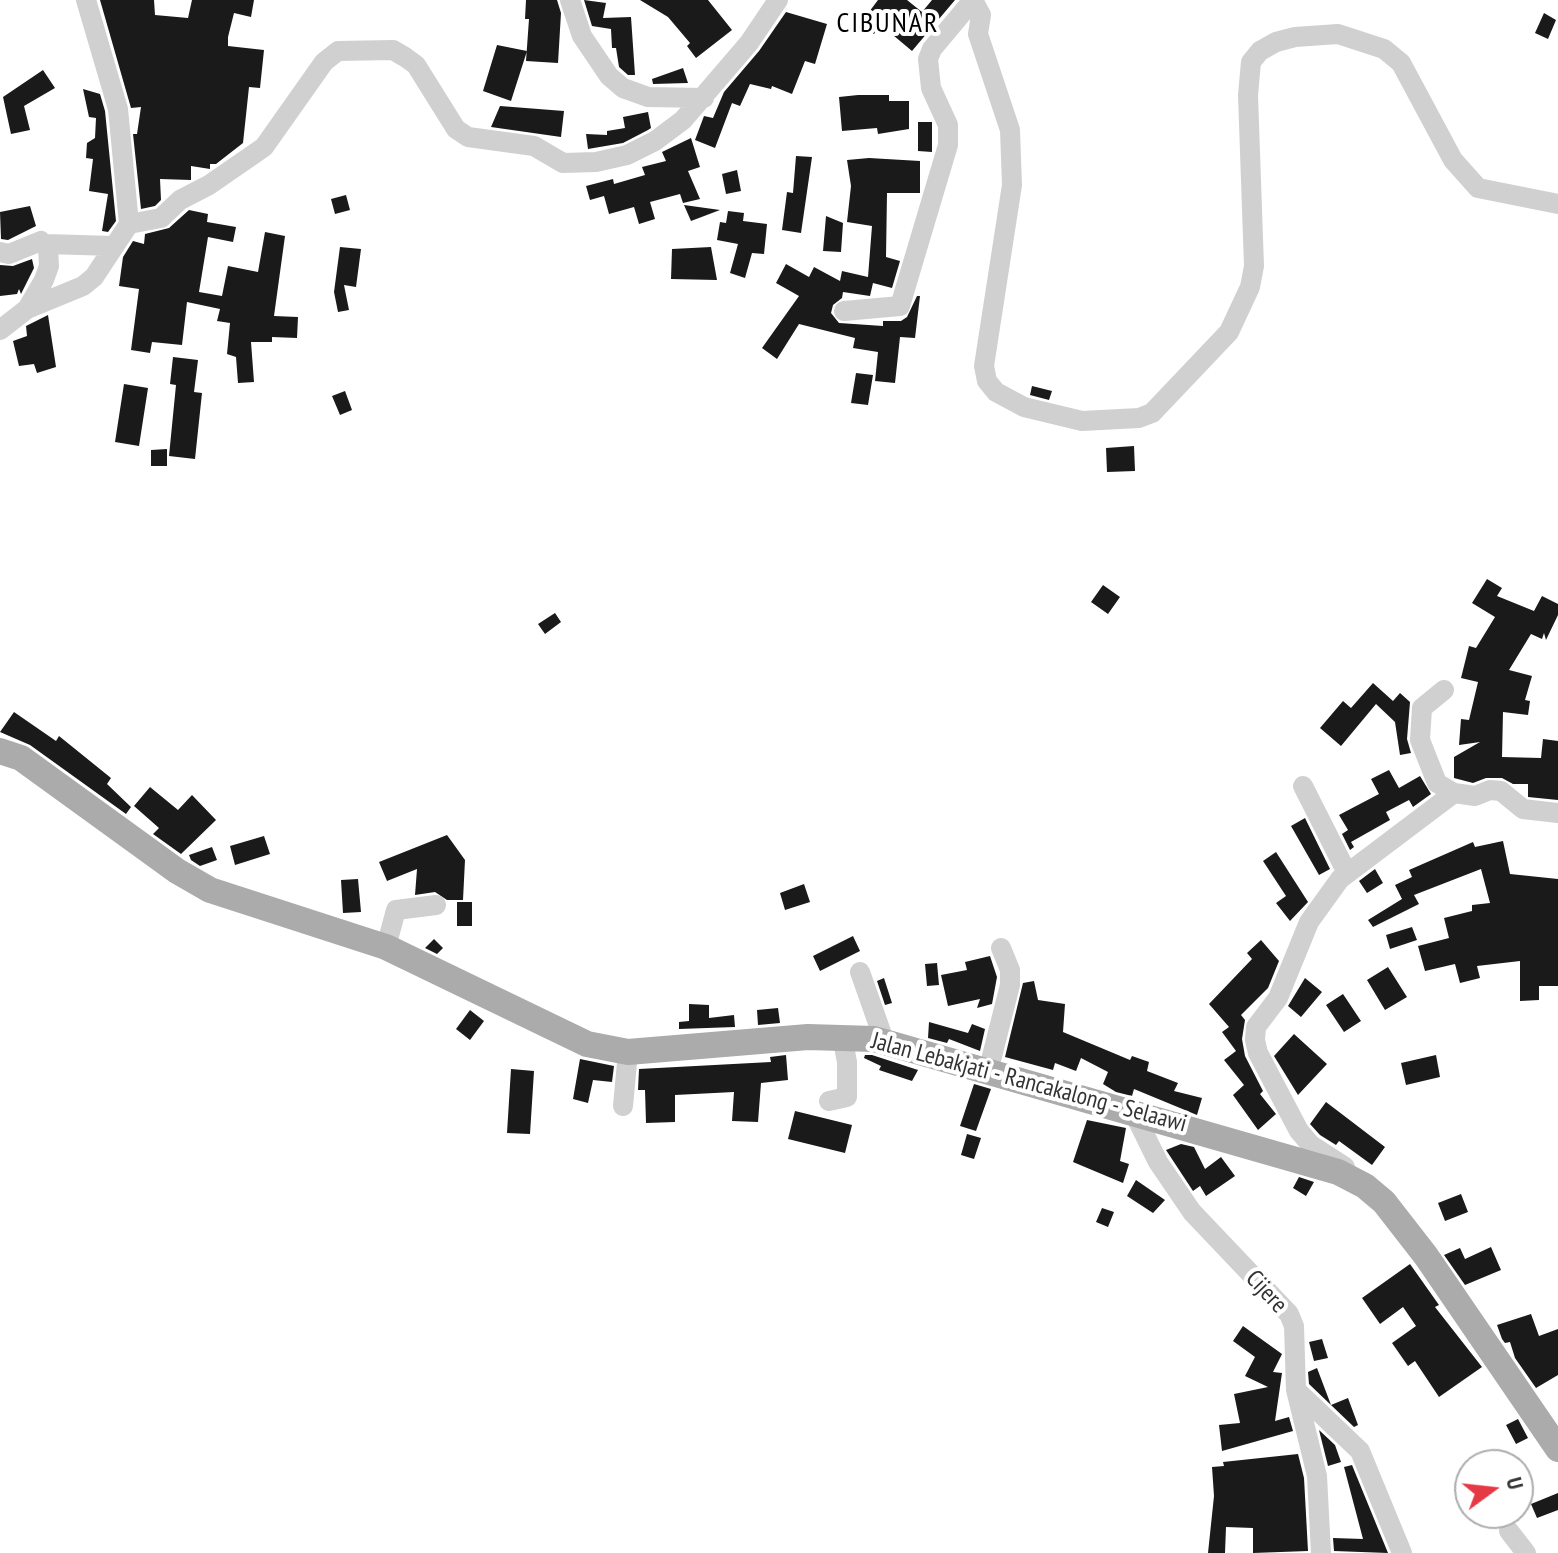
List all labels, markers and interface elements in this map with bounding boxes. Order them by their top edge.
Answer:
district label: CIBUNAR [837,7,939,41]
street label: Jalan Lebakjati - Rancakalong - Selaawi [868,1027,1190,1139]
street label: Cijere [1239,1265,1293,1319]
north arrow [1454,1449,1534,1529]
text: U [1500,1474,1530,1492]

